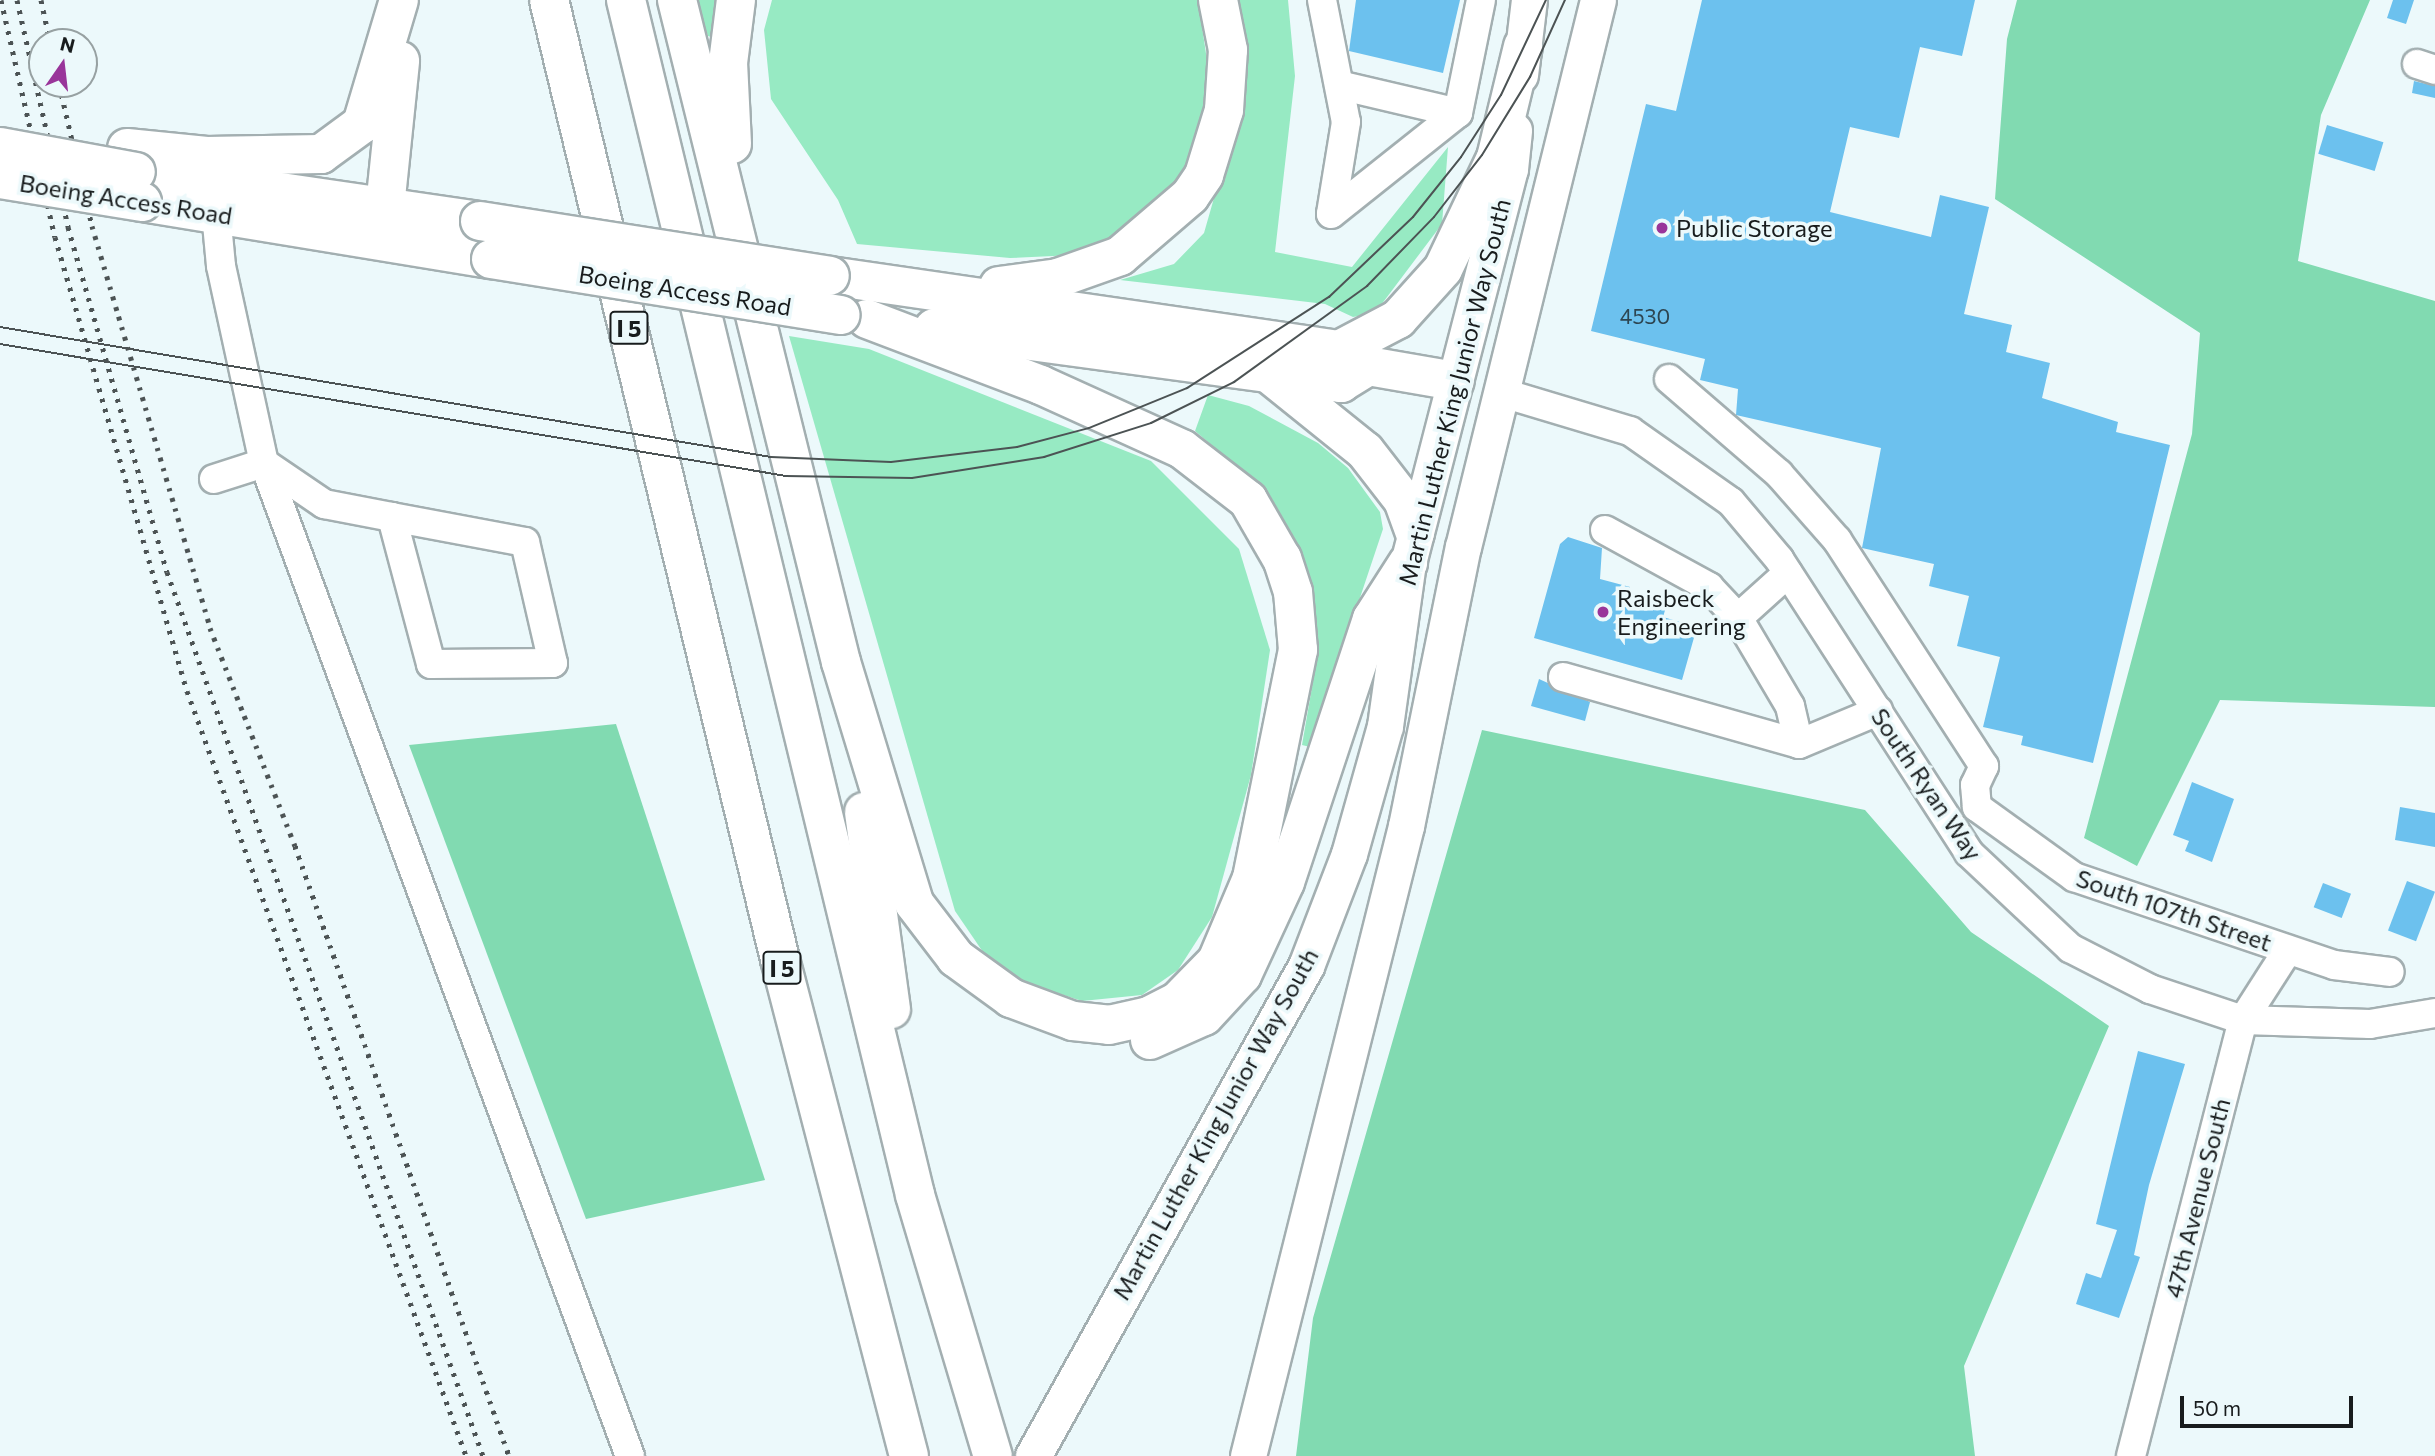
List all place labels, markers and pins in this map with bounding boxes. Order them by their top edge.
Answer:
place label: Public Storage [1676,214,1833,242]
marker: Public Storage [1654,220,1670,236]
place label: Raisbeck Engineering [1617,584,1746,640]
marker: Raisbeck Engineering [1595,604,1611,620]

